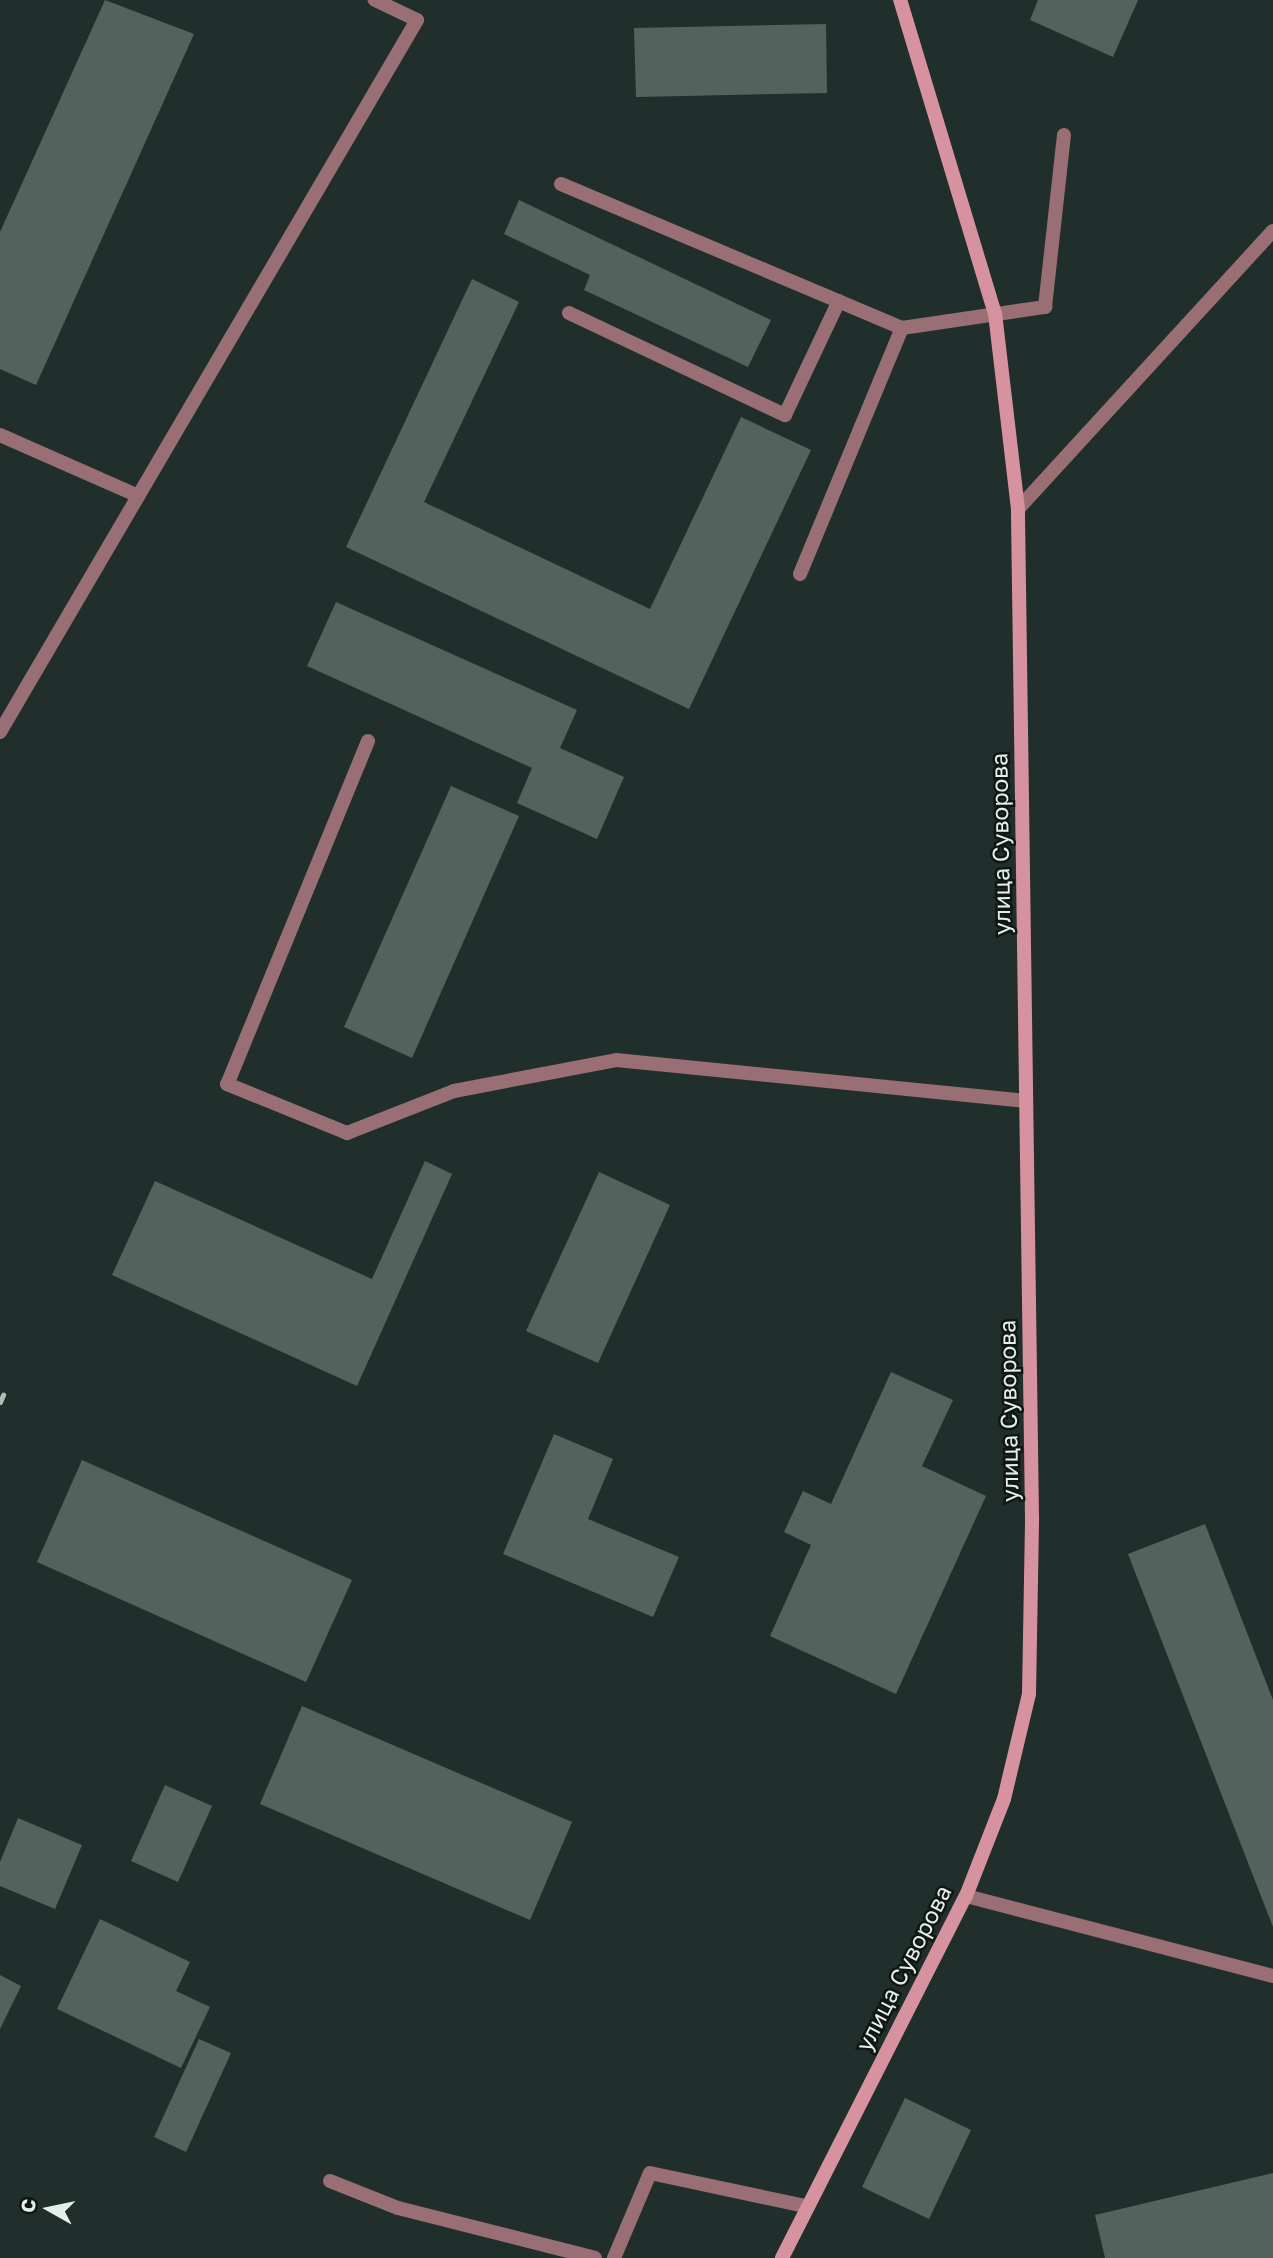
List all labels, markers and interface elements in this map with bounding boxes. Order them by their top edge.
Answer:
street label: улица Суворова [985,753,1015,935]
street label: улица Суворова [993,1320,1023,1502]
street label: улица Суворова [849,1880,957,2056]
north arrow [14,2174,84,2244]
text: С [15,2197,40,2214]

